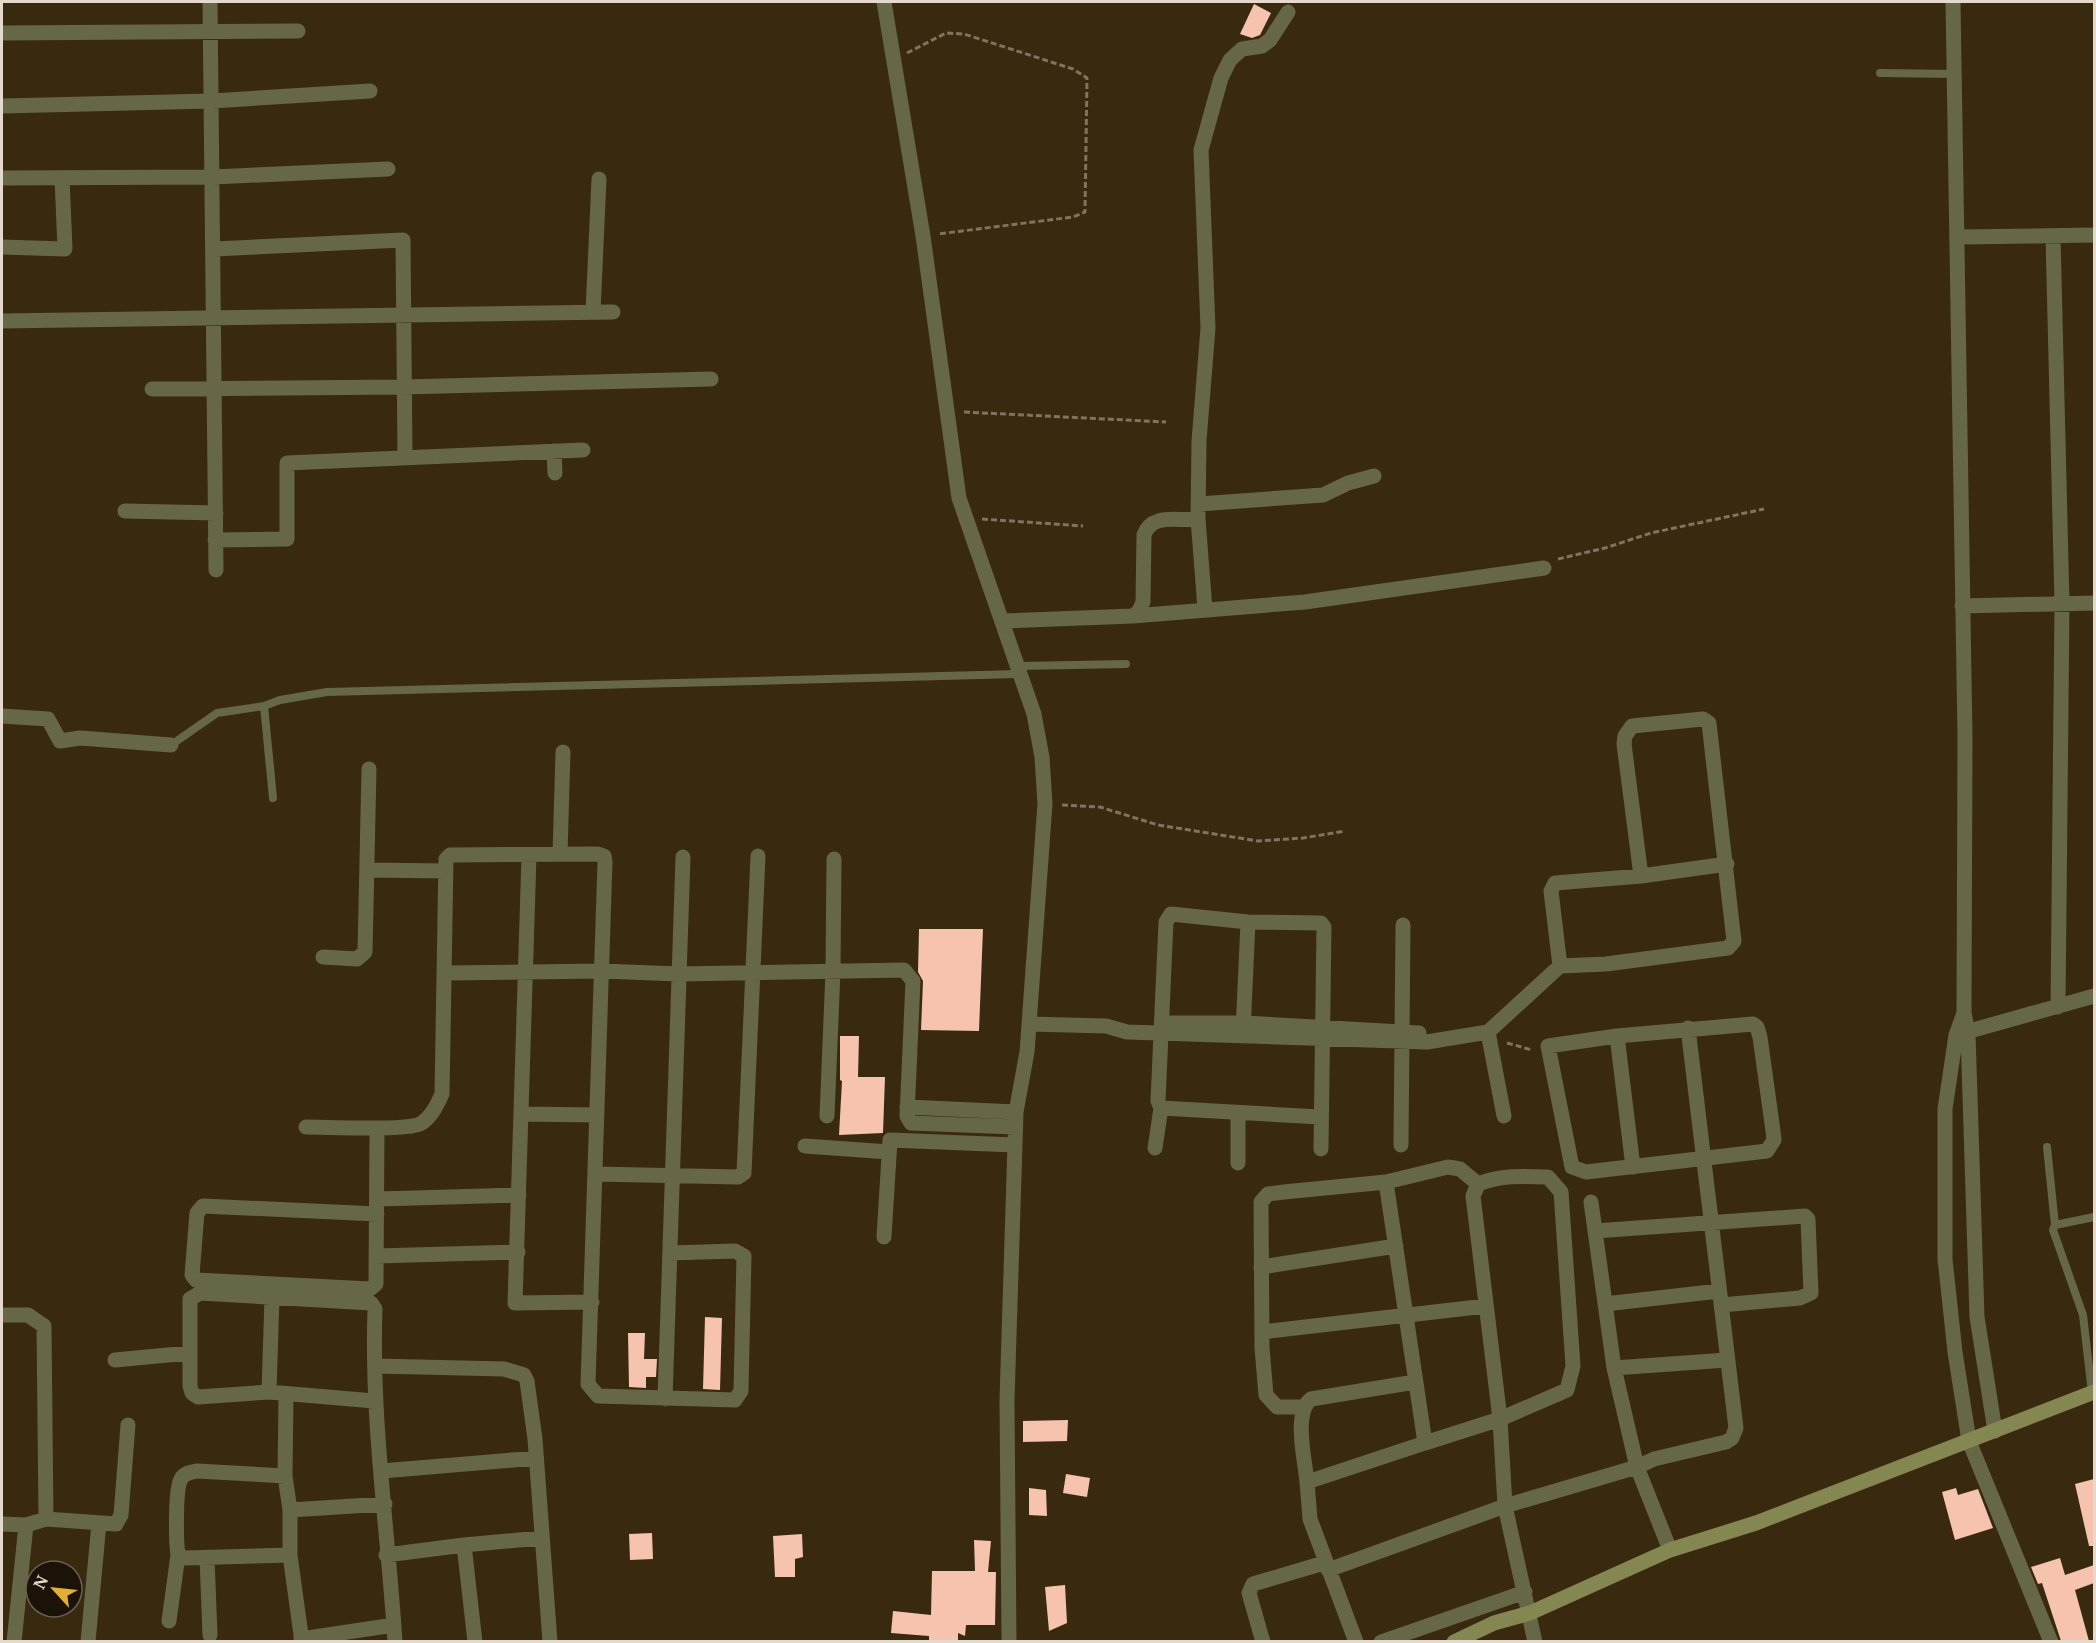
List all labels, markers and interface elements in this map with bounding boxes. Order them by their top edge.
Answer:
north arrow [24,1559,84,1619]
text: N [28,1571,53,1593]

